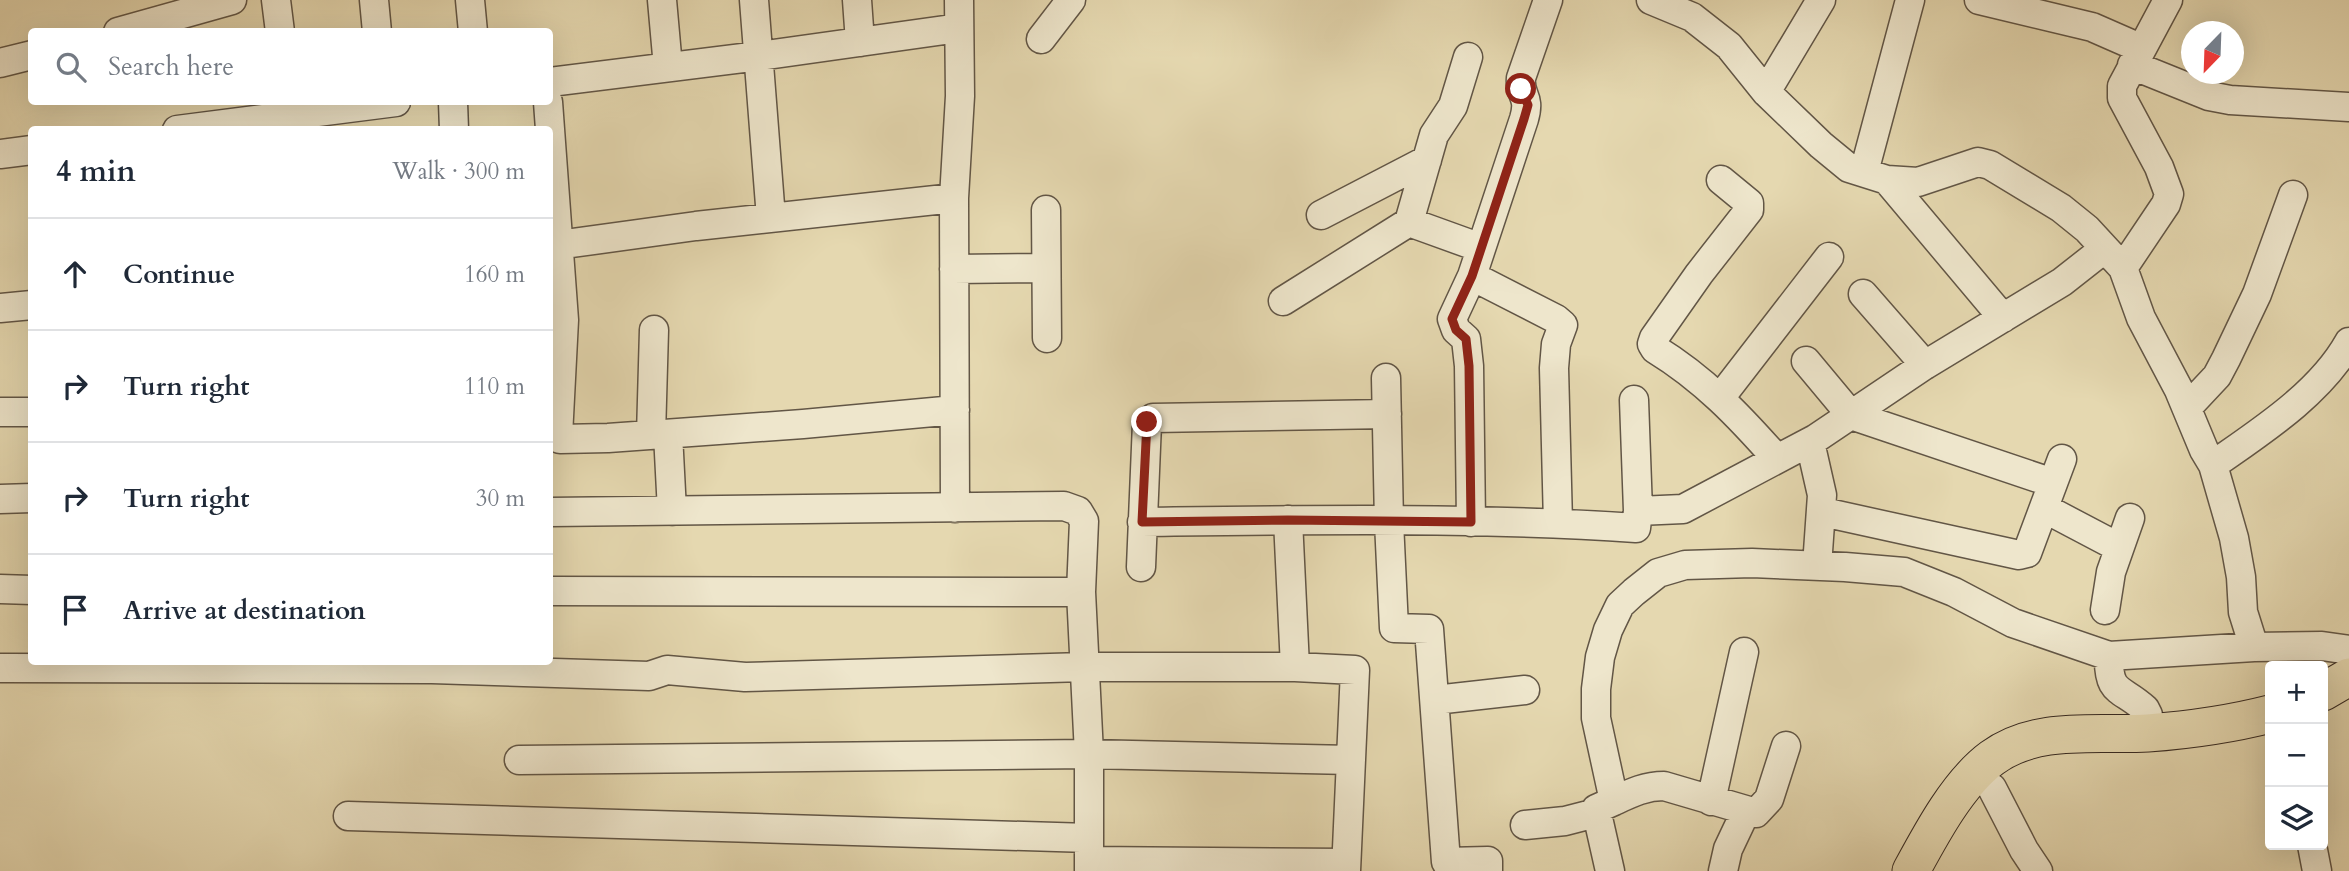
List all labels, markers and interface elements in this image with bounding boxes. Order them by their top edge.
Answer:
north arrow [2181,21,2244,84]
search box [28,28,553,105]
icon: search [52,48,90,86]
text: Search here [108,49,234,84]
route start [1505,73,1536,104]
text: 4 min [56,151,136,192]
text: Walk · 300 m [392,156,525,187]
icon: ahead [56,255,94,293]
text: Continue [123,257,235,292]
text: 160 m [464,259,525,290]
icon: right [56,367,94,405]
text: Turn right [123,369,250,404]
text: 110 m [464,371,525,402]
route end [1131,406,1162,437]
icon: right [56,479,94,517]
text: Turn right [123,481,250,516]
text: 30 m [476,483,525,514]
icon: arrive [56,591,94,629]
text: Arrive at destination [123,593,366,628]
map controls [2265,661,2328,850]
button: + [2265,661,2328,724]
button: − [2265,724,2328,787]
button: layers [2265,787,2328,850]

